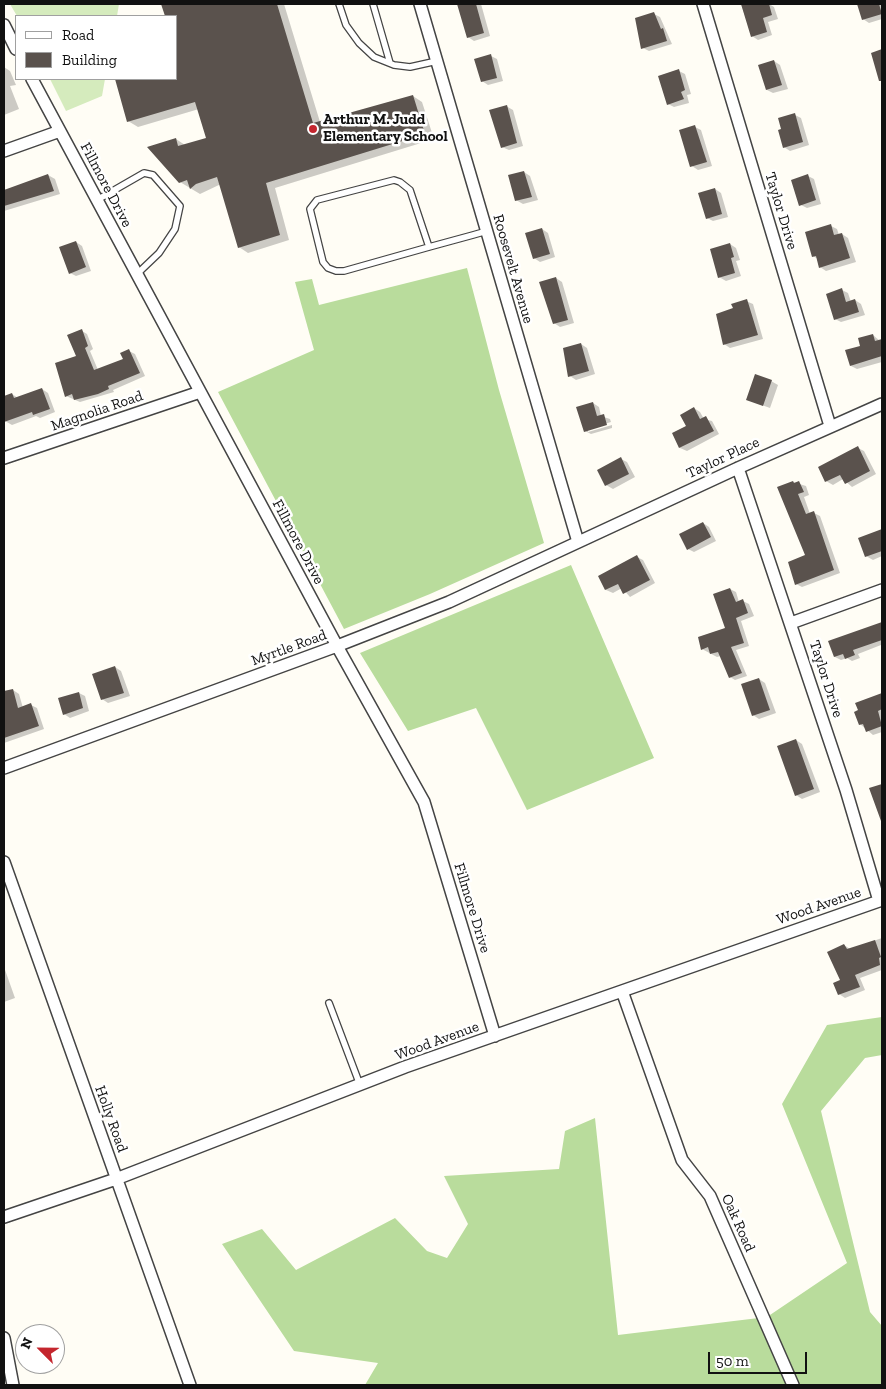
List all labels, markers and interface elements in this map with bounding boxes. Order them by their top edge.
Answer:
legend [15,15,178,80]
text: Road [62,26,94,44]
text: Building [62,51,117,69]
place label: Arthur M. Judd Elementary School [323,111,448,146]
marker: Arthur M. Judd Elementary School [307,123,319,135]
street label: Fillmore Drive [76,140,136,230]
street label: Taylor Drive [761,170,801,252]
street label: Roosevelt Avenue [489,212,537,326]
street label: Magnolia Road [49,387,145,435]
street label: Taylor Place [684,433,762,483]
street label: Fillmore Drive [268,497,328,587]
street label: Myrtle Road [249,626,329,670]
street label: Taylor Drive [805,638,847,720]
street label: Fillmore Drive [450,861,494,955]
street label: Wood Avenue [775,883,863,929]
street label: Wood Avenue [393,1018,481,1064]
street label: Holly Road [91,1083,131,1155]
street label: Oak Road [717,1191,759,1255]
north arrow [15,1324,65,1374]
text: N [17,1335,37,1352]
scale bar [711,1342,810,1374]
text: 50 m [716,1352,749,1370]

